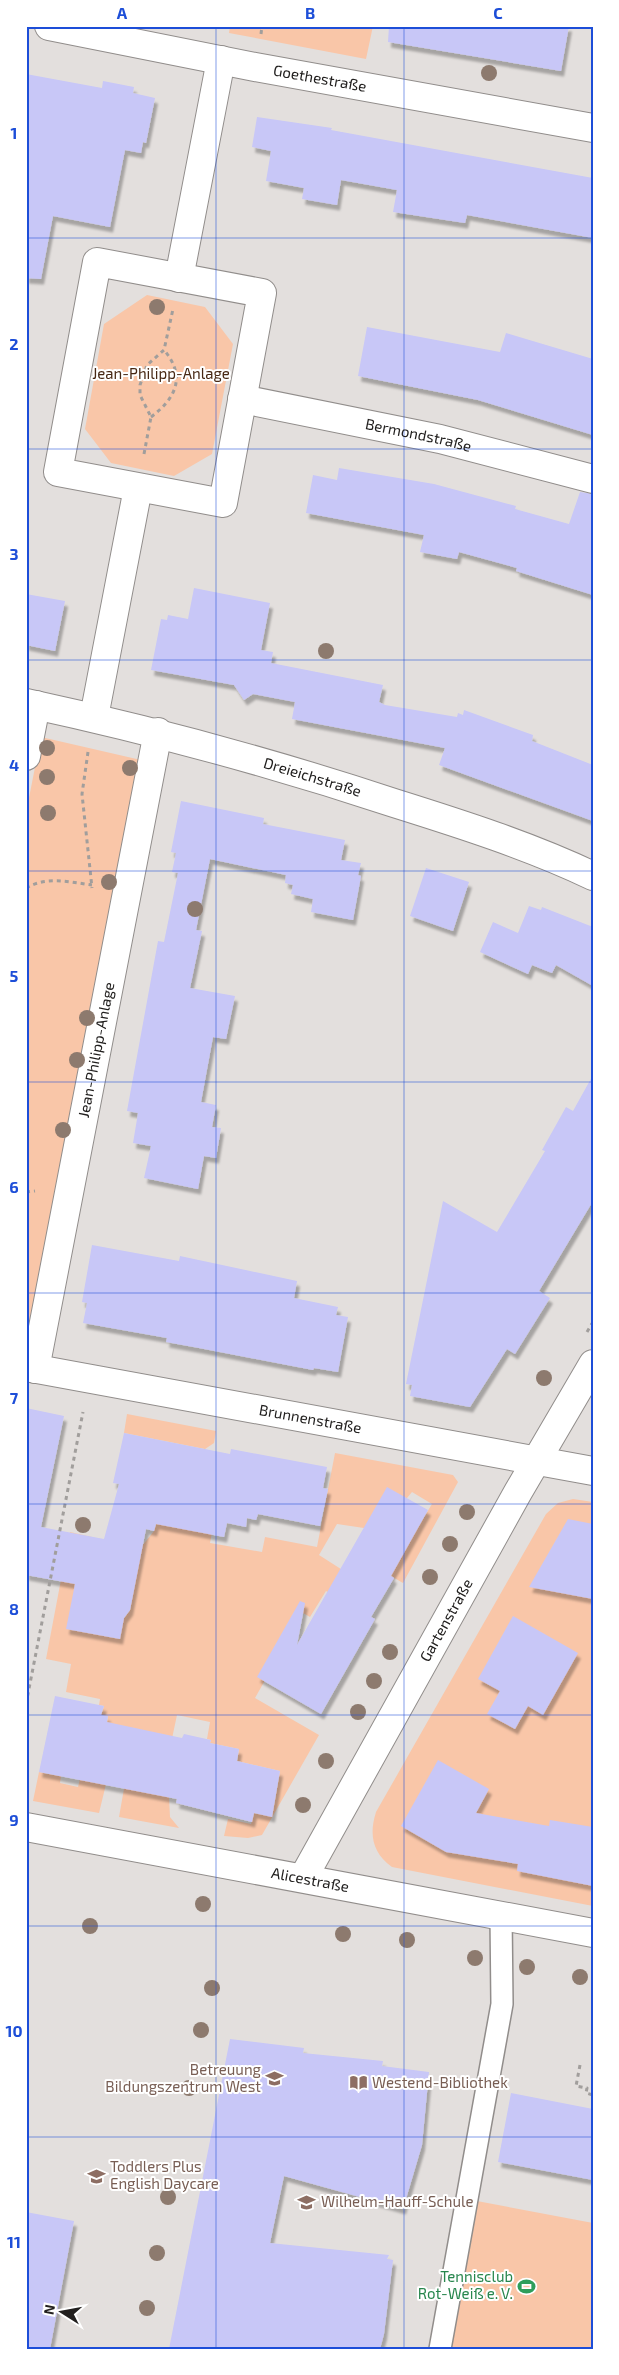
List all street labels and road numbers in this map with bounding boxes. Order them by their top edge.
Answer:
street label: Goethestraße [272,60,368,95]
street label: Bermondstraße [364,414,474,455]
street label: Dreieichstraße [262,753,364,800]
street label: Jean-Philipp-Anlage [74,980,118,1119]
street label: Brunnenstraße [258,1400,363,1436]
street label: Gartenstraße [415,1575,476,1664]
street label: Alicestraße [270,1863,351,1895]

